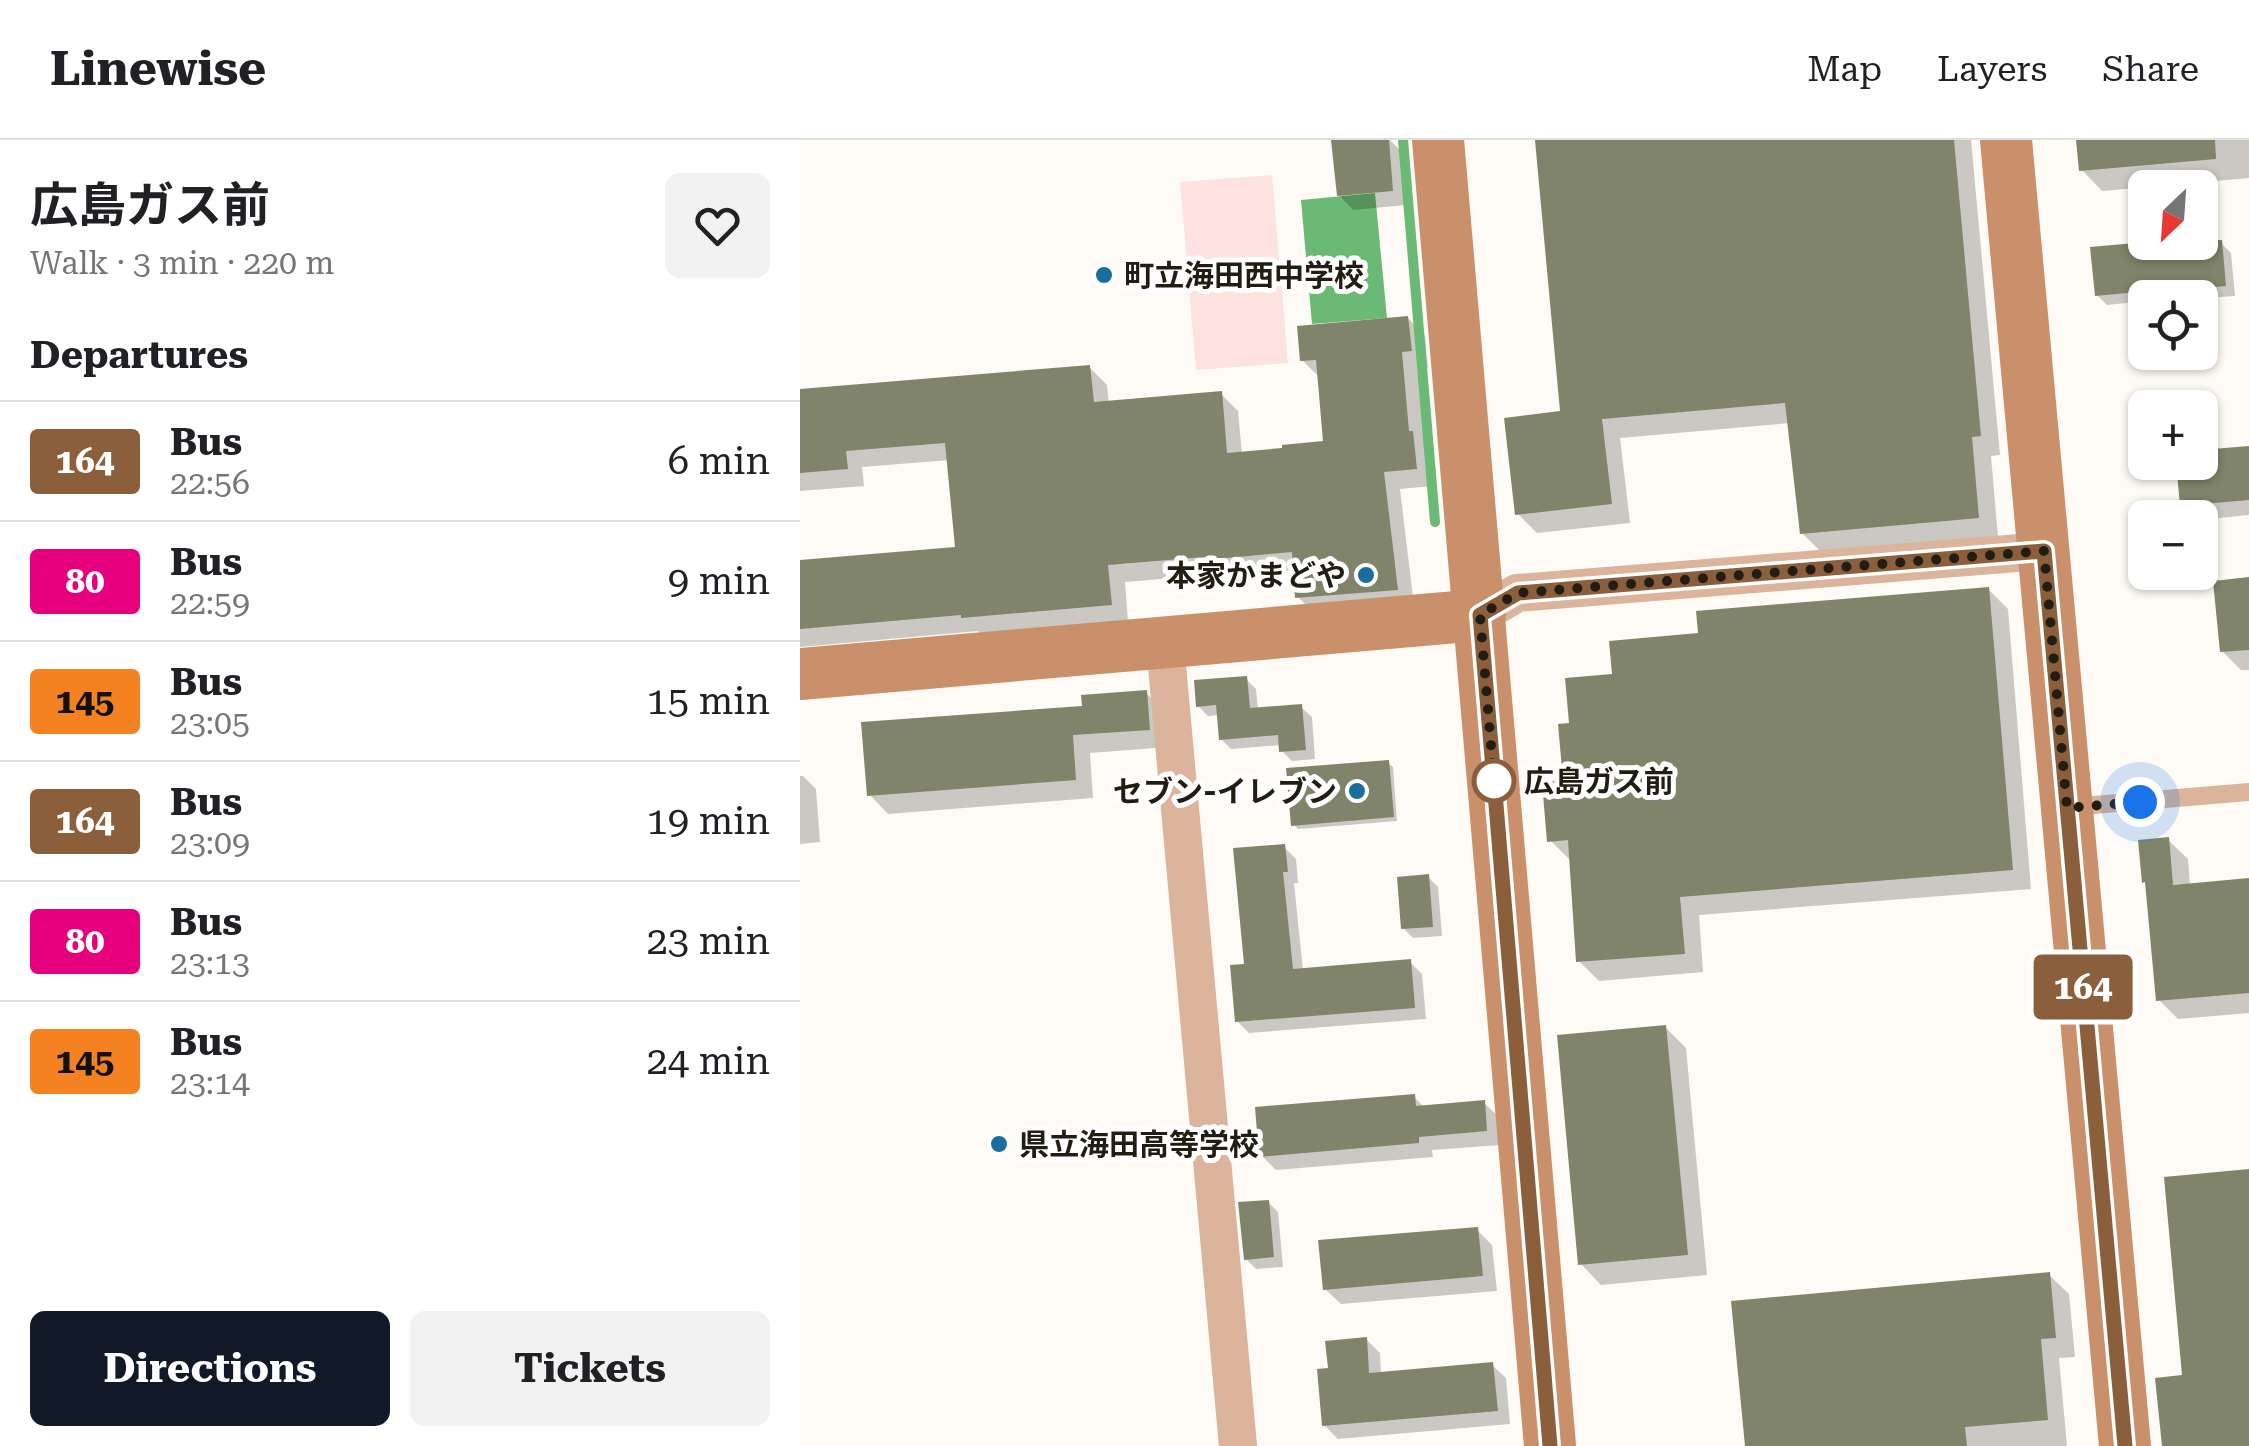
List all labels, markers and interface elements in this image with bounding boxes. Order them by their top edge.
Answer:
text: Linewise [50,41,266,97]
text: Map [1807,49,1882,90]
text: Layers [1937,49,2047,90]
text: Share [2102,49,2199,90]
north arrow [2128,170,2218,260]
map controls [2128,170,2218,590]
button: heart [665,173,770,278]
text: 広島ガス前 [30,178,270,234]
text: Walk · 3 min · 220 m [30,244,334,282]
place label: 町立海田西中学校 [1124,258,1364,293]
marker: 町立海田西中学校 [1093,264,1115,286]
button: locate [2128,280,2218,370]
text: Departures [30,333,248,377]
button: + [2128,390,2218,480]
text: Bus [170,420,242,464]
text: 6 min [668,439,770,483]
text: 164 [56,441,114,482]
text: 22:56 [170,464,250,502]
button: − [2128,500,2218,590]
text: Bus [170,540,242,584]
place label: 本家かまどや [1166,558,1346,593]
text: 9 min [668,559,770,603]
text: 80 [65,561,105,602]
marker: 本家かまどや [1355,564,1377,586]
text: 22:59 [170,584,250,622]
text: Bus [170,660,242,704]
text: 15 min [647,679,770,723]
text: 145 [56,681,114,722]
text: 23:05 [170,704,250,742]
marker: 広島ガス前 [1473,760,1515,802]
place label: 広島ガス前 [1524,764,1674,799]
place label: セブン-イレブン [1113,774,1337,809]
your location [2115,777,2165,827]
text: Bus [170,780,242,824]
marker: セブン-イレブン [1346,780,1368,802]
text: 19 min [647,799,770,843]
text: 164 [56,801,114,842]
text: 23:09 [170,824,250,862]
text: Bus [170,900,242,944]
text: 23 min [647,919,770,963]
text: 80 [65,921,105,962]
text: 23:13 [170,944,250,982]
line badge: 164 [2026,954,2140,1020]
text: 164 [2054,967,2112,1008]
text: Bus [170,1020,242,1064]
text: 24 min [647,1039,770,1083]
text: 145 [56,1041,114,1082]
text: 23:14 [170,1064,250,1102]
place label: 県立海田高等学校 [1019,1127,1259,1162]
marker: 県立海田高等学校 [988,1133,1010,1155]
button: Directions [30,1311,390,1426]
button: Tickets [410,1311,770,1426]

